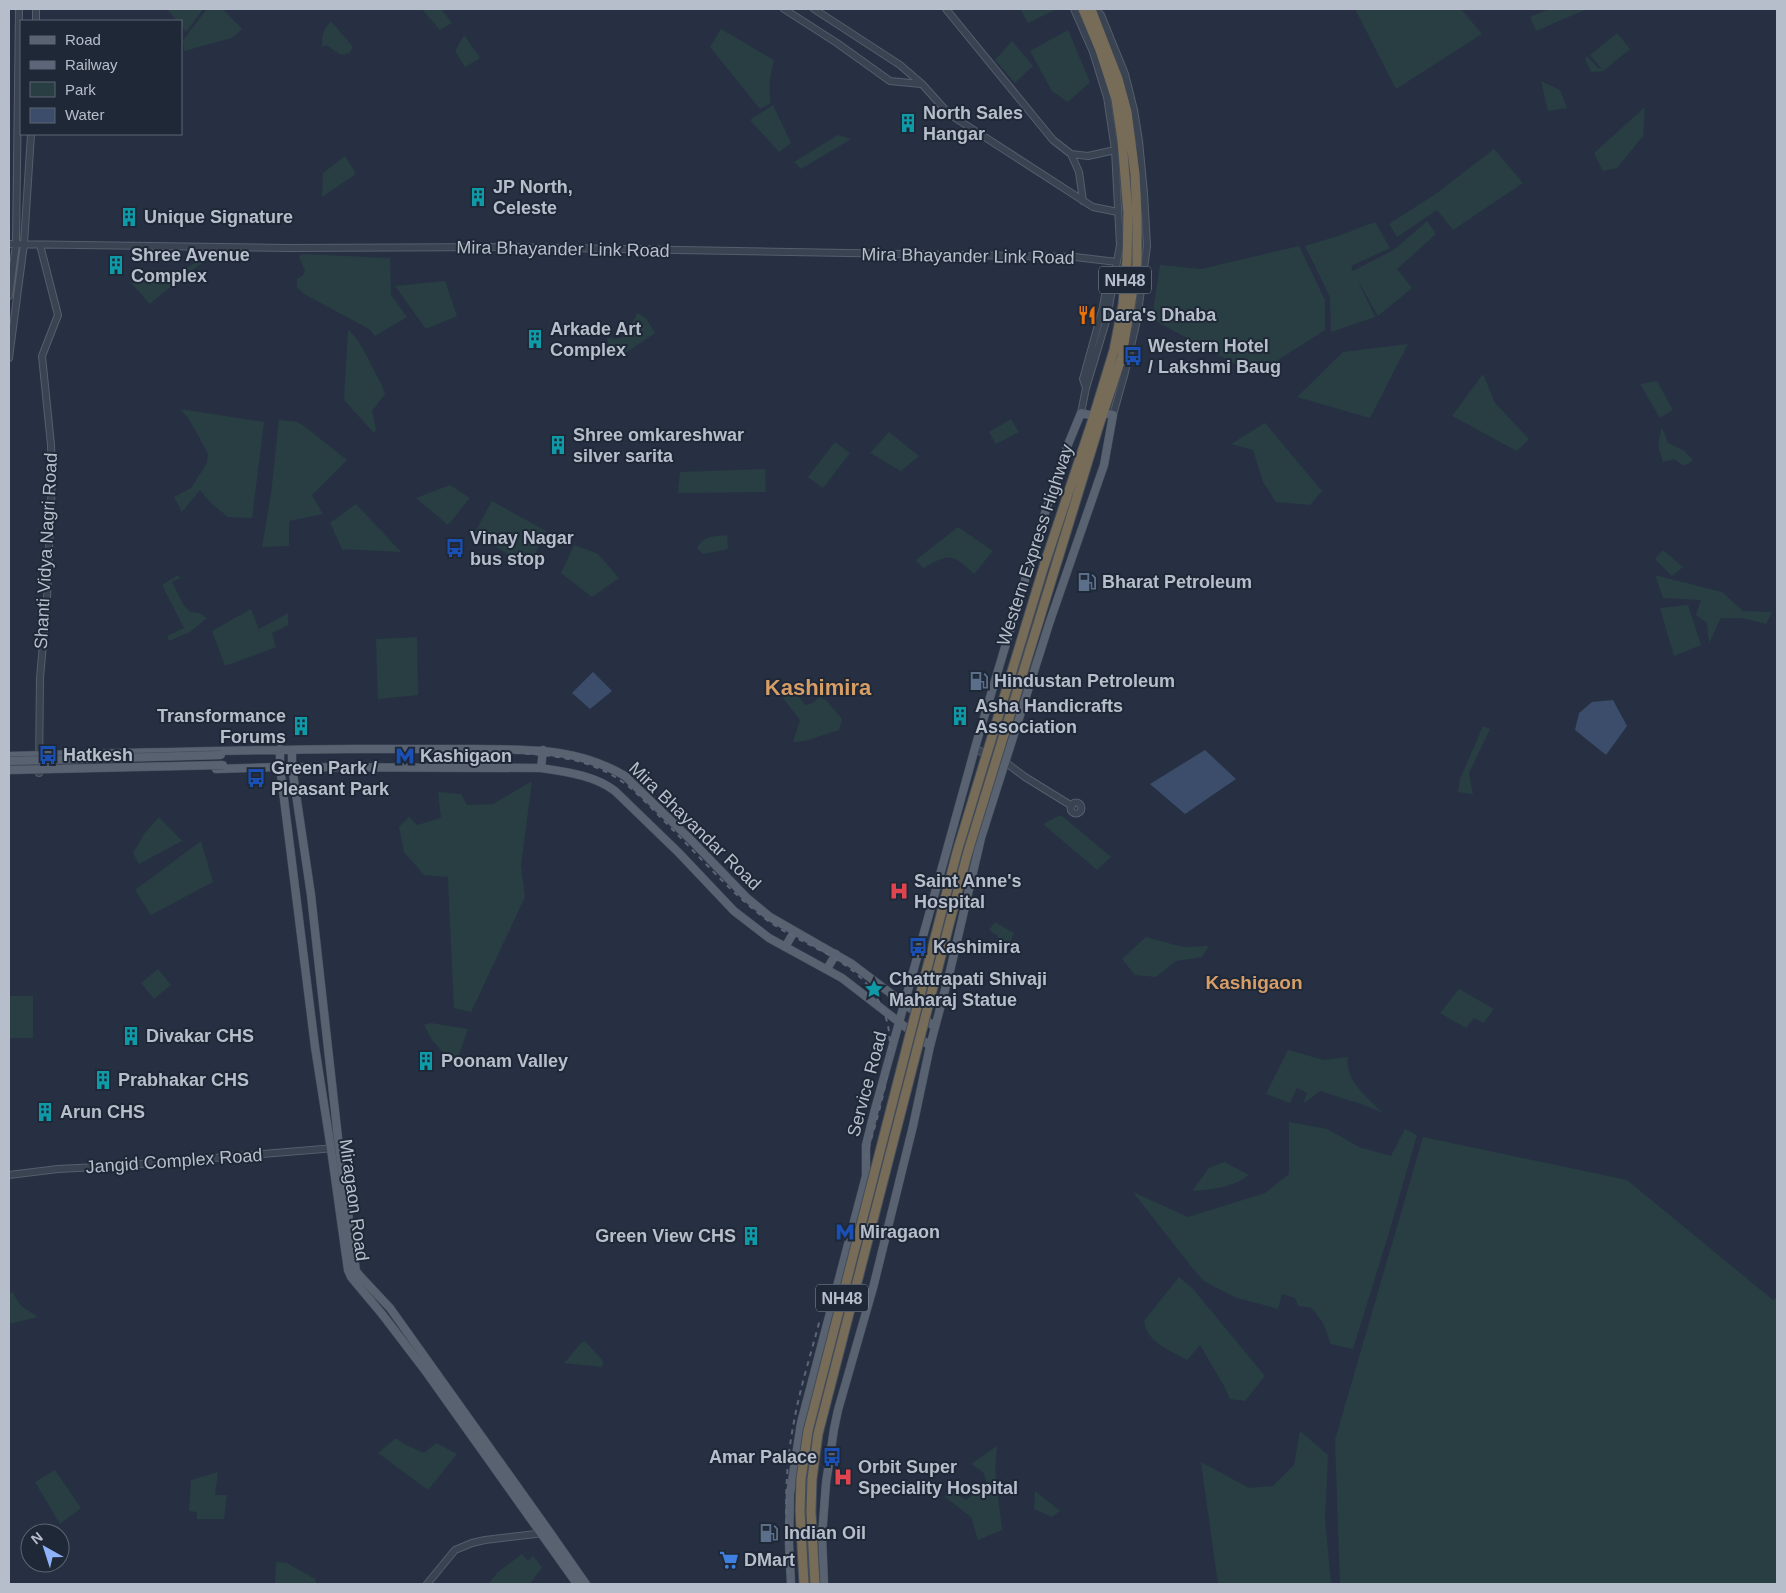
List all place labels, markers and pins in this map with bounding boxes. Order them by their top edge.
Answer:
place label: North Sales Hangar [923,103,1023,144]
building icon: North Sales Hangar [897,112,919,134]
place label: JP North, Celeste [493,177,573,218]
building icon: JP North, Celeste [467,186,489,208]
building icon: Unique Signature [118,206,140,228]
place label: Unique Signature [144,207,293,227]
place label: Shree Avenue Complex [131,245,250,286]
building icon: Shree Avenue Complex [105,254,127,276]
restaurant icon: Dara's Dhaba [1076,304,1098,326]
place label: Dara's Dhaba [1102,305,1217,325]
place label: Arkade Art Complex [550,319,641,360]
building icon: Arkade Art Complex [524,328,546,350]
place label: Western Hotel / Lakshmi Baug [1148,336,1281,377]
bus stop icon: Western Hotel / Lakshmi Baug [1122,345,1144,367]
place label: Shree omkareshwar silver sarita [573,425,744,466]
building icon: Shree omkareshwar silver sarita [547,434,569,456]
place label: Vinay Nagar bus stop [470,528,574,569]
bus stop icon: Vinay Nagar bus stop [444,537,466,559]
fuel station icon: Bharat Petroleum [1076,571,1098,593]
place label: Bharat Petroleum [1102,572,1252,592]
fuel station icon: Hindustan Petroleum [968,670,990,692]
place label: Hindustan Petroleum [994,671,1175,691]
place label: Asha Handicrafts Association [975,696,1123,737]
building icon: Asha Handicrafts Association [949,705,971,727]
place label: Transformance Forums [157,706,286,747]
building icon: Transformance Forums [290,715,312,737]
bus stop icon: Hatkesh [37,744,59,766]
place label: Hatkesh [63,745,133,765]
metro station icon: Kashigaon [394,745,416,767]
place label: Kashigaon [420,746,512,766]
place label: Green Park / Pleasant Park [271,758,390,799]
bus stop icon: Green Park / Pleasant Park [245,767,267,789]
place label: Saint Anne's Hospital [914,871,1022,912]
hospital icon: Saint Anne's Hospital [888,880,910,902]
bus stop icon: Kashimira [907,936,929,958]
place label: Kashimira [933,937,1021,957]
place label: Chattrapati Shivaji Maharaj Statue [889,969,1047,1010]
place icon: Chattrapati Shivaji Maharaj Statue [863,978,885,1000]
building icon: Divakar CHS [120,1025,142,1047]
place label: Divakar CHS [146,1026,254,1046]
building icon: Poonam Valley [415,1050,437,1072]
place label: Poonam Valley [441,1051,568,1071]
building icon: Prabhakar CHS [92,1069,114,1091]
place label: Prabhakar CHS [118,1070,249,1090]
building icon: Arun CHS [34,1101,56,1123]
place label: Arun CHS [60,1102,145,1122]
metro station icon: Miragaon [834,1221,856,1243]
place label: Miragaon [860,1222,940,1242]
building icon: Green View CHS [740,1225,762,1247]
place label: Green View CHS [595,1226,736,1246]
bus stop icon: Amar Palace [821,1446,843,1468]
place label: Amar Palace [709,1447,817,1467]
place label: Orbit Super Speciality Hospital [858,1457,1018,1498]
hospital icon: Orbit Super Speciality Hospital [832,1466,854,1488]
fuel station icon: Indian Oil [758,1522,780,1544]
place label: Indian Oil [784,1523,866,1543]
supermarket icon: DMart [718,1549,740,1571]
place label: DMart [744,1550,795,1570]

